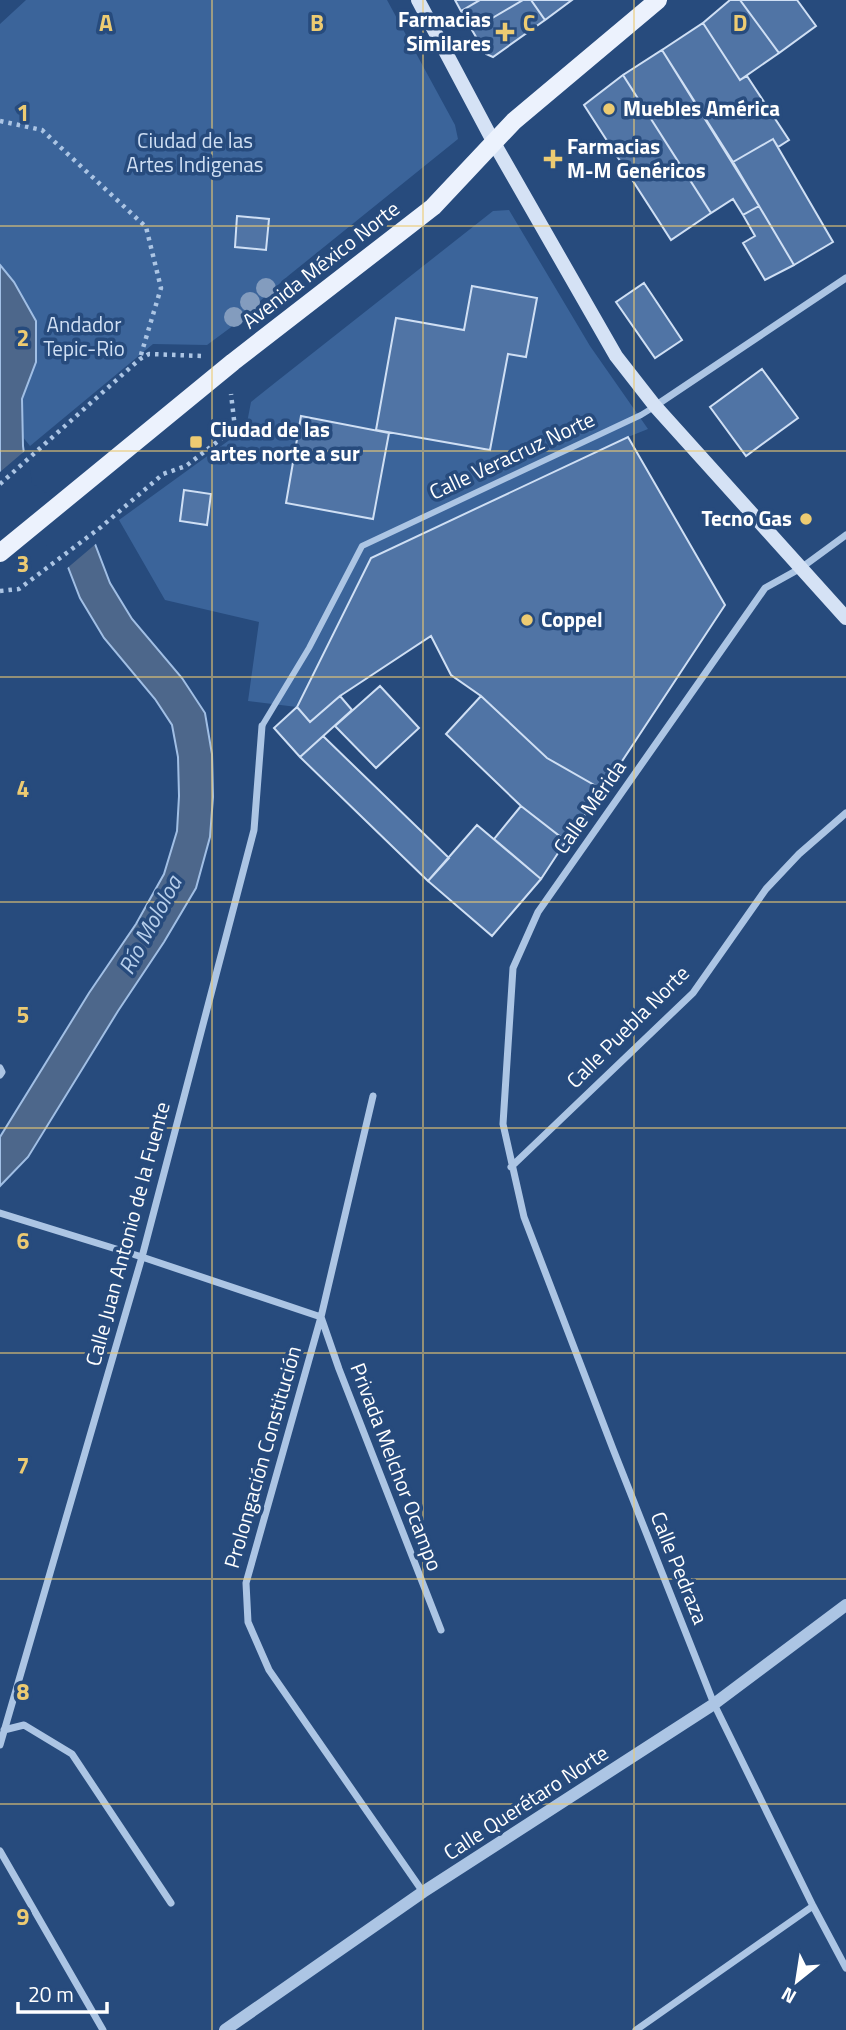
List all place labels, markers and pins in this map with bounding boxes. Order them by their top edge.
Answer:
place label: Farmacias Similares [398,3,491,59]
marker: Farmacias Similares [497,24,513,40]
place label: Muebles América [623,92,780,124]
marker: Muebles América [601,101,617,117]
place label: Farmacias M-M Genéricos [567,130,706,186]
marker: Farmacias M-M Genéricos [545,151,561,167]
place label: Ciudad de las artes norte a sur [210,413,360,469]
marker: Ciudad de las artes norte a sur [188,434,204,450]
place label: Tecno Gas [701,502,792,534]
marker: Tecno Gas [798,511,814,527]
place label: Coppel [541,603,603,635]
marker: Coppel [519,612,535,628]

